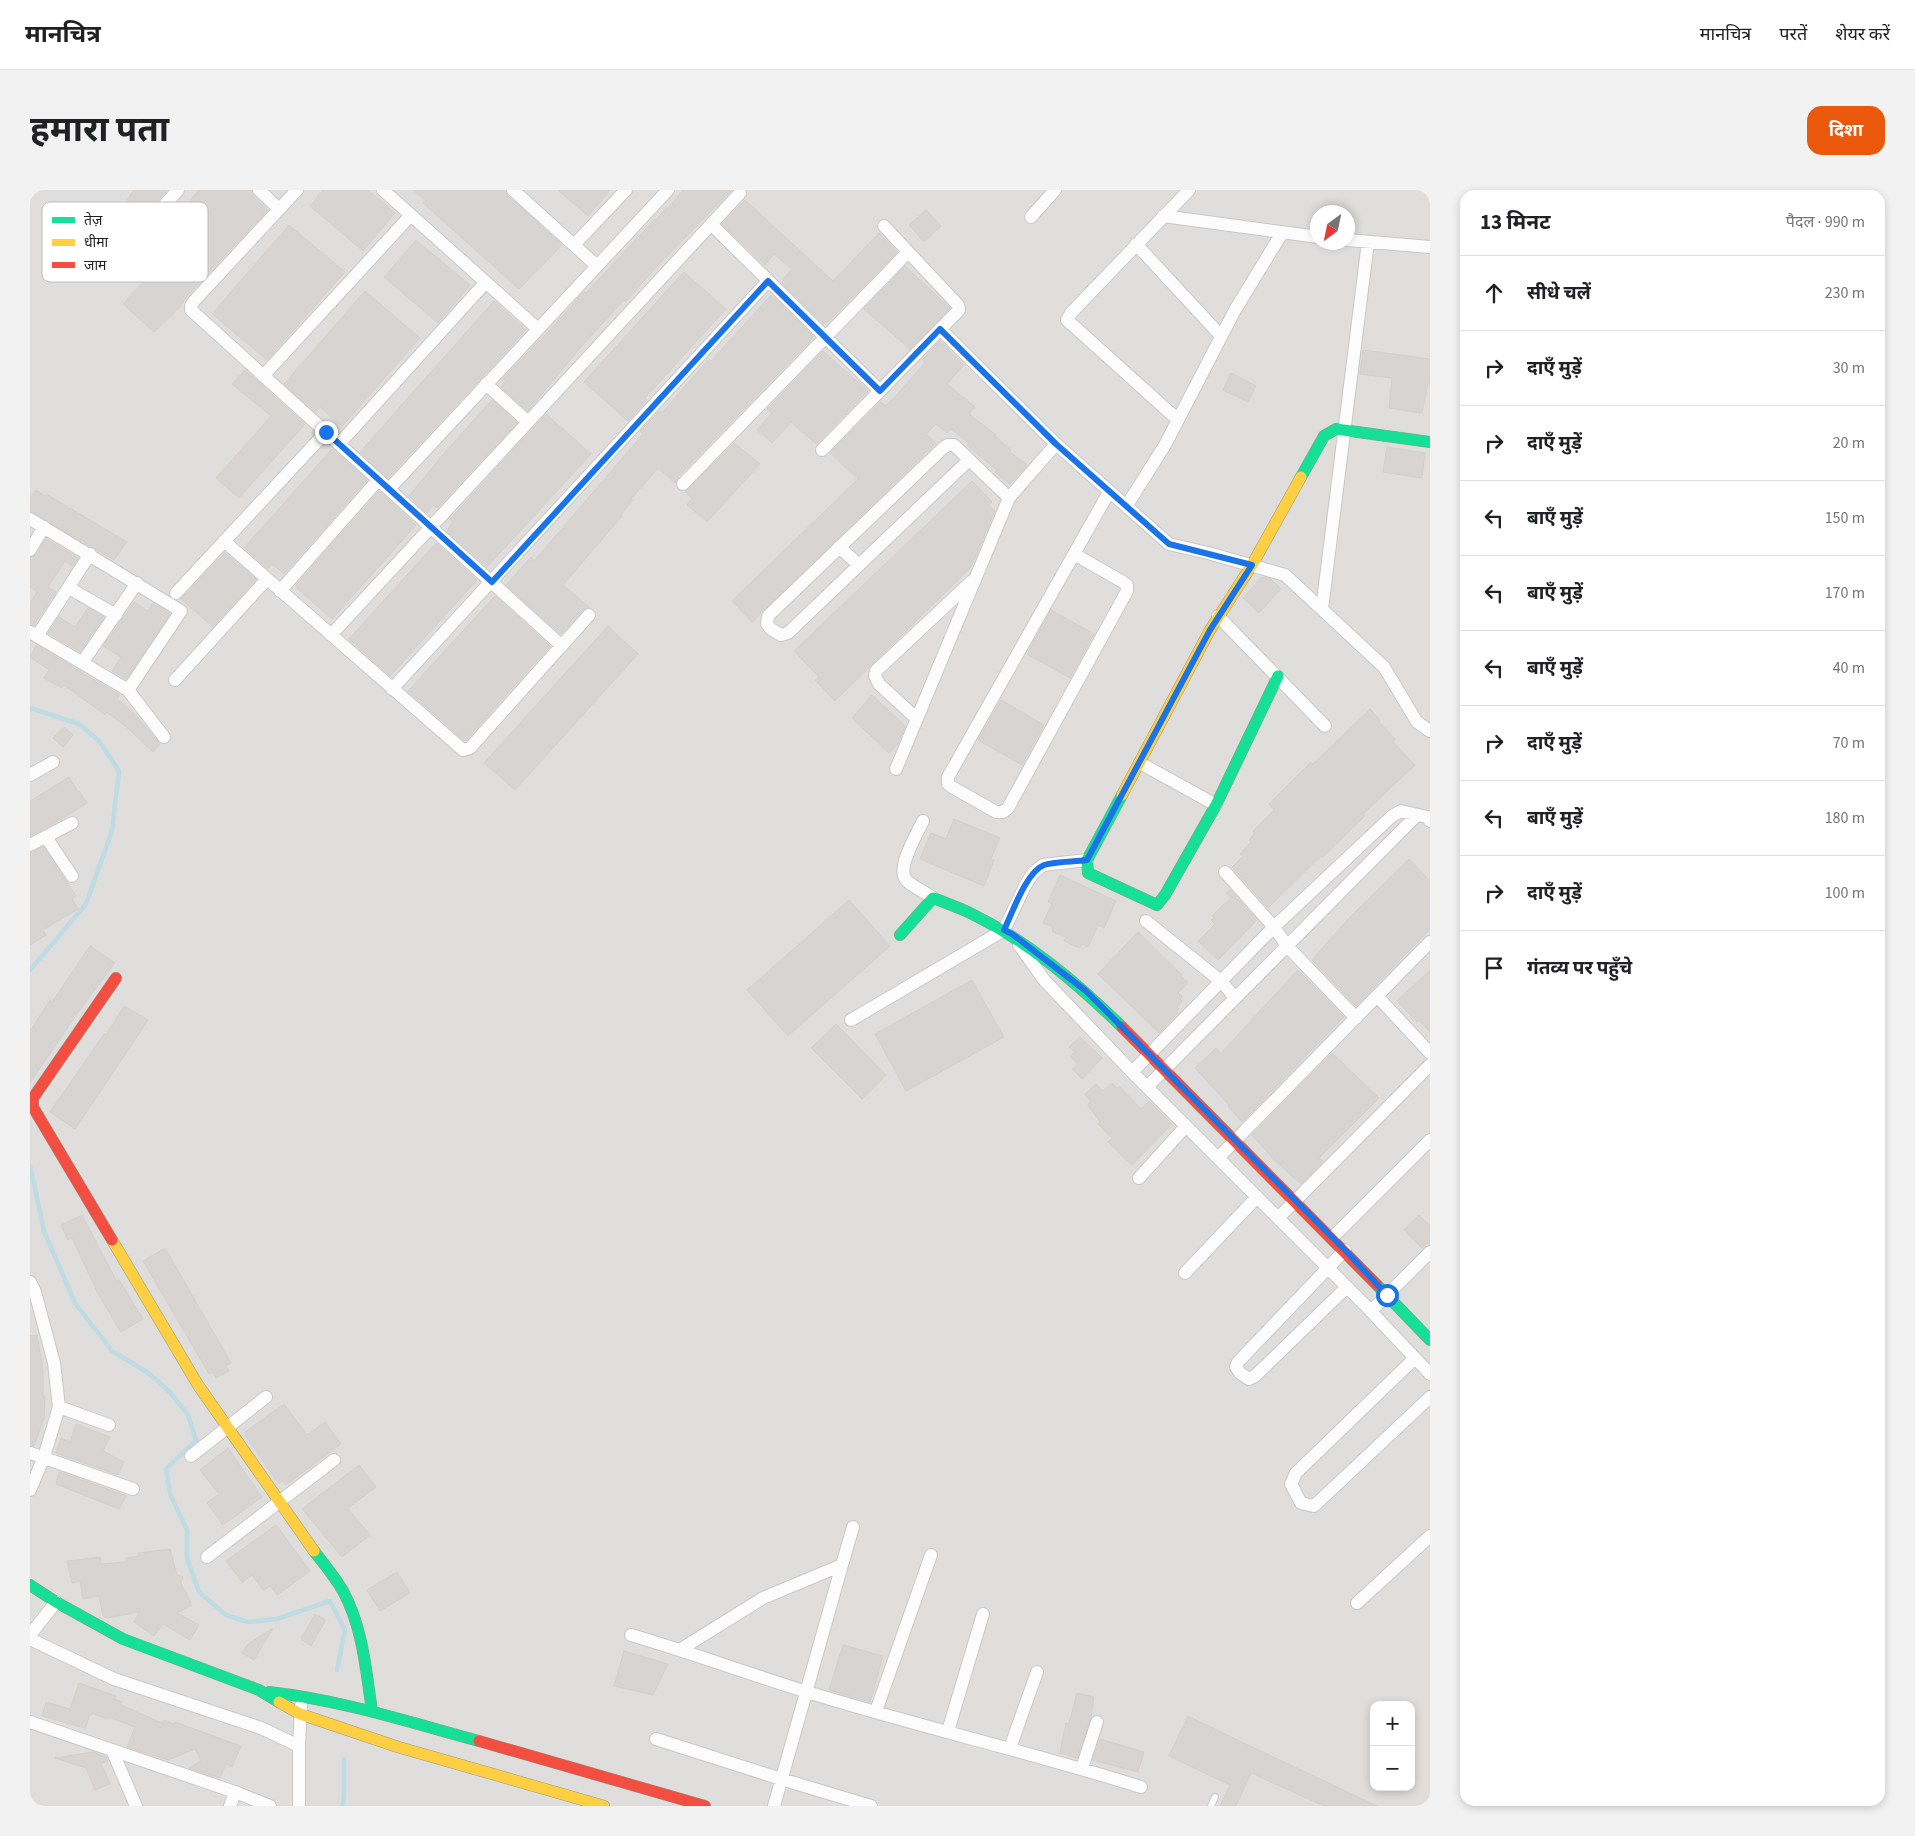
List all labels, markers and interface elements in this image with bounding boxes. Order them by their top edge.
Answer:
text: मानचित्र [25,17,101,52]
text: मानचित्र [1700,22,1751,47]
text: परतें [1779,22,1807,47]
text: शेयर करें [1835,22,1890,47]
text: हमारा पता [30,105,169,155]
button: दिशा [1807,106,1885,155]
legend [42,202,208,282]
north arrow [1310,205,1355,250]
text: 13 मिनट [1480,207,1550,237]
text: तेज़ [84,211,103,231]
text: पैदल · 990 m [1786,211,1865,233]
text: धीमा [84,233,109,253]
text: जाम [84,256,107,276]
icon: ahead [1480,279,1508,307]
text: सीधे चलें [1527,280,1591,307]
text: 230 m [1825,282,1865,304]
icon: right [1480,354,1508,382]
text: दाएँ मुड़ें [1527,355,1582,382]
text: 30 m [1833,357,1865,379]
route end [315,421,338,444]
icon: right [1480,429,1508,457]
text: दाएँ मुड़ें [1527,430,1582,457]
text: 20 m [1833,432,1865,454]
icon: left [1480,504,1508,532]
text: बाएँ मुड़ें [1527,505,1583,532]
text: 150 m [1825,507,1865,529]
icon: left [1480,579,1508,607]
text: बाएँ मुड़ें [1527,580,1583,607]
text: 170 m [1825,582,1865,604]
icon: left [1480,654,1508,682]
text: बाएँ मुड़ें [1527,655,1583,682]
text: 40 m [1833,657,1865,679]
icon: right [1480,729,1508,757]
text: दाएँ मुड़ें [1527,730,1582,757]
text: 70 m [1833,732,1865,754]
icon: left [1480,804,1508,832]
text: बाएँ मुड़ें [1527,805,1583,832]
text: 180 m [1825,807,1865,829]
icon: right [1480,879,1508,907]
text: दाएँ मुड़ें [1527,880,1582,907]
text: 100 m [1825,882,1865,904]
icon: arrive [1480,954,1508,982]
text: गंतव्य पर पहुँचे [1527,955,1632,982]
route start [1376,1284,1399,1307]
map controls [1370,1701,1415,1791]
button: + [1370,1701,1415,1746]
button: − [1370,1746,1415,1791]

